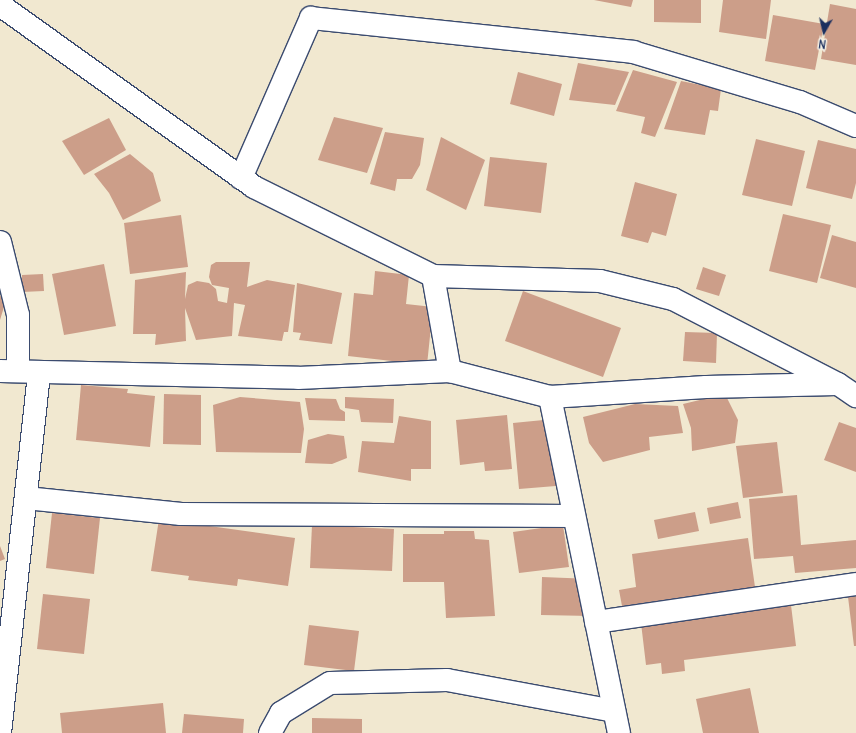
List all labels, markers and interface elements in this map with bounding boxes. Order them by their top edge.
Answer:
north arrow [804,12,844,52]
text: N [818,36,827,51]

